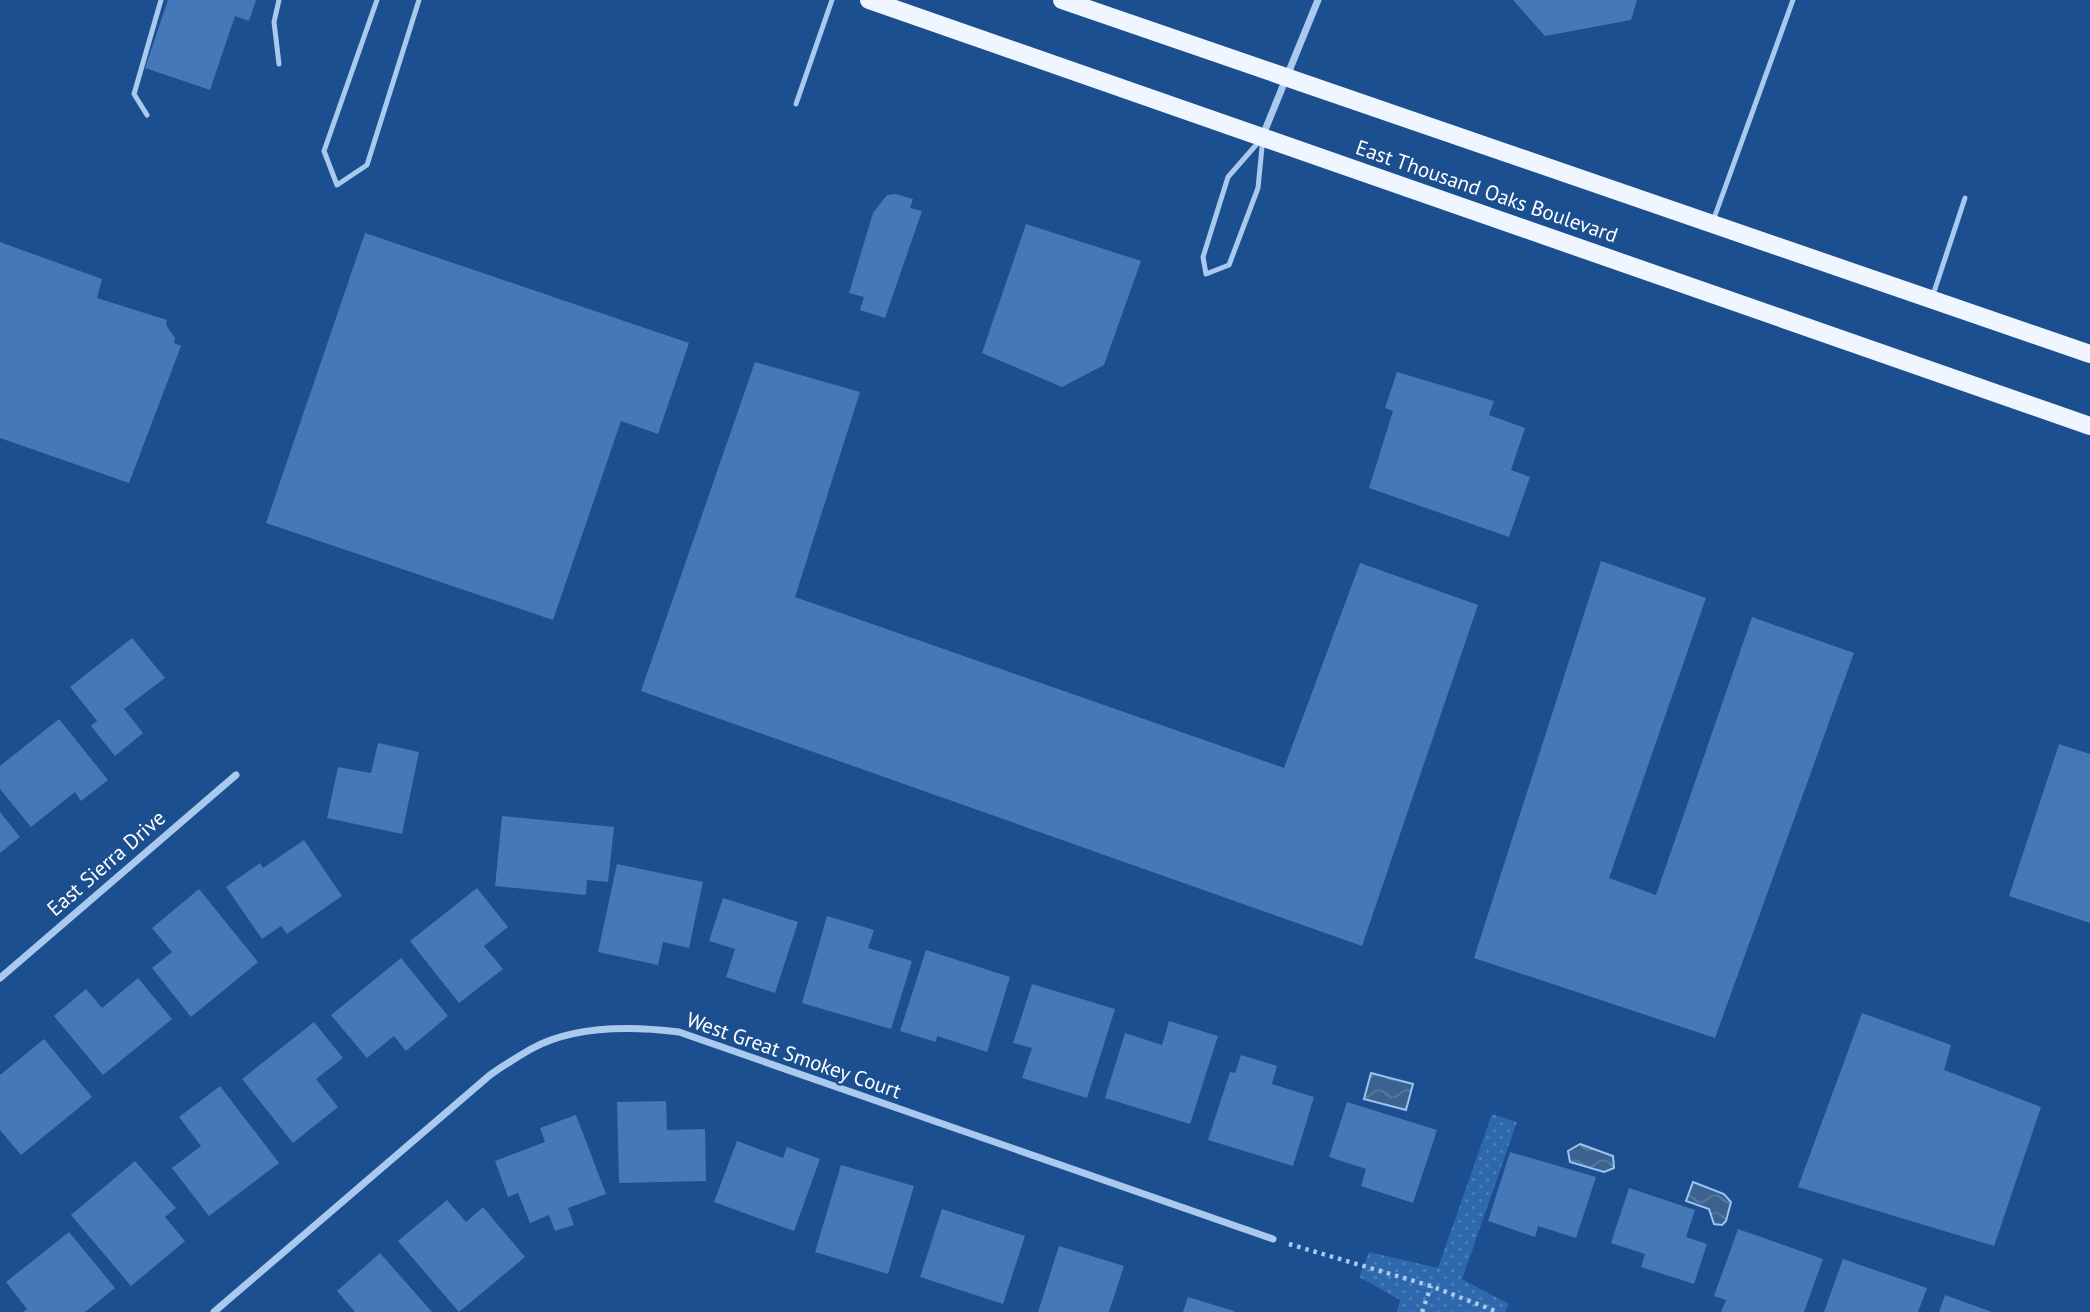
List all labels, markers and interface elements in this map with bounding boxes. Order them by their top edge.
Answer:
street label: East Thousand Oaks Boulevard [1352,133,1622,249]
street label: East Sierra Drive [41,804,171,922]
street label: West Great Smokey Court [683,1006,905,1104]

